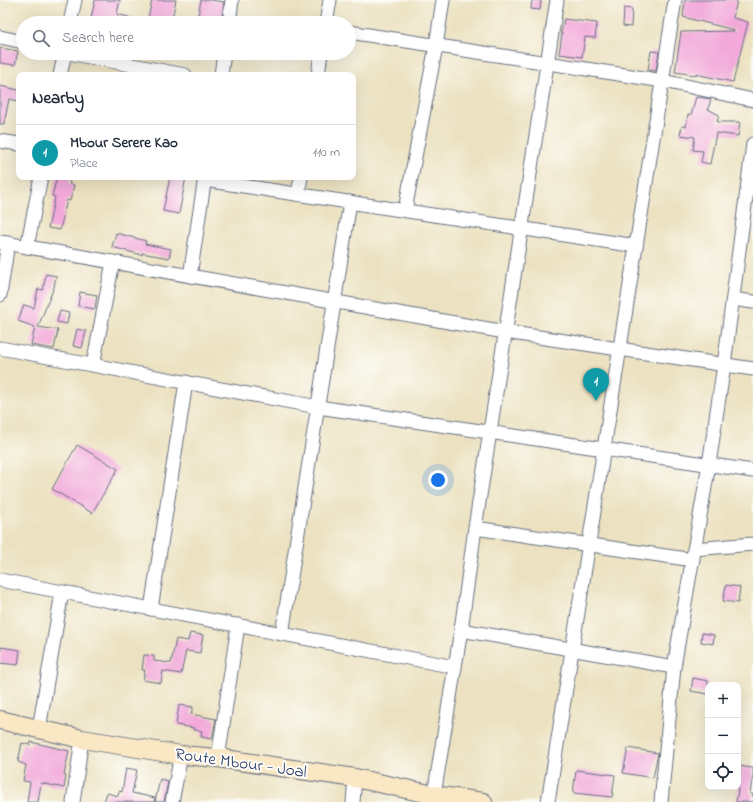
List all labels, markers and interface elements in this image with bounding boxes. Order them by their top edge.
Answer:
search box [16,16,356,60]
icon: search [30,27,52,49]
text: Search here [62,27,134,49]
text: Nearby [32,86,84,111]
text: Mbour Serere Kao [70,132,178,154]
text: 1 [43,143,47,162]
text: 110 m [313,143,340,162]
text: Place [70,154,98,173]
pin: 1 [583,368,609,401]
your location [428,470,448,490]
map controls [705,682,741,790]
button: + [705,682,741,718]
button: − [705,718,741,754]
street label: Route Mbour - Joal [173,742,308,785]
button: locate [705,754,741,790]

